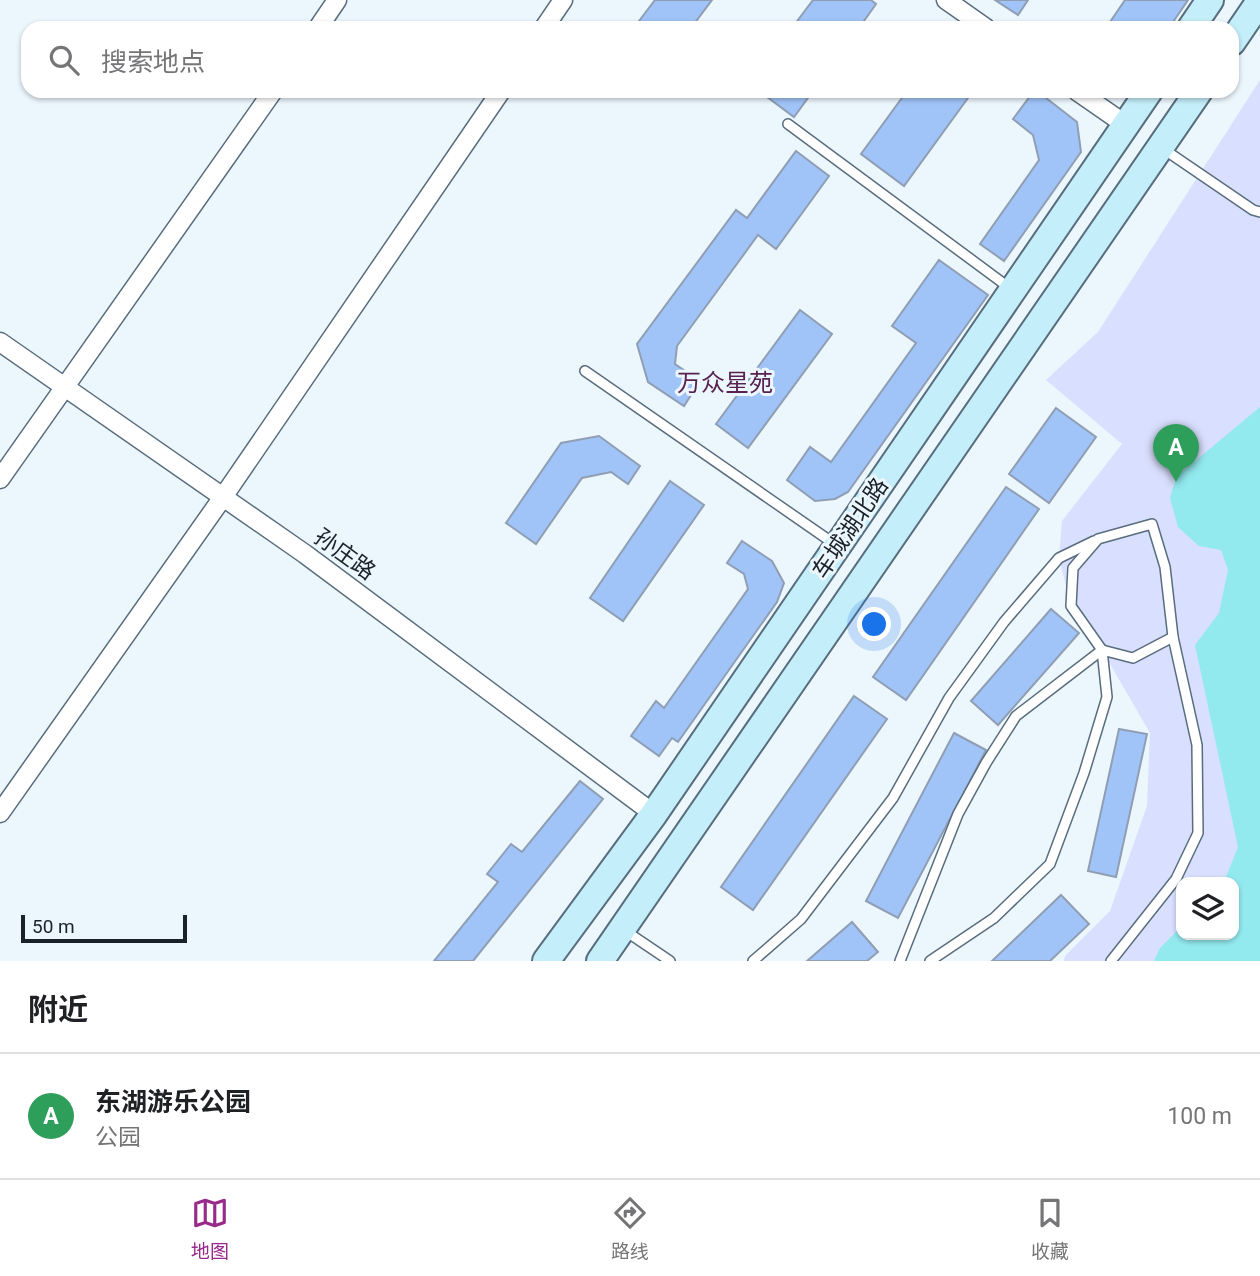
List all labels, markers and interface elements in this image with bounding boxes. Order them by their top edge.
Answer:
search box [21,21,1239,98]
icon: search [45,41,83,79]
text: 搜索地点 [101,47,205,77]
district label: 万众星苑 [677,369,773,397]
pin: A [1153,424,1199,482]
street label: 车城湖北路 [807,473,894,583]
street label: 孙庄路 [309,523,381,586]
your location [857,607,891,641]
map controls [1176,877,1239,940]
button: layers [1176,877,1239,940]
scale bar [21,912,187,944]
text: 50 m [32,915,75,938]
text: 附近 [28,992,88,1027]
text: 东湖游乐公园 [95,1087,251,1117]
text: A [43,1103,59,1130]
text: 100 m [1167,1103,1232,1130]
text: 公园 [95,1124,141,1151]
tab: 地图 [191,1194,229,1263]
tab: 路线 [611,1194,649,1263]
tab: 收藏 [1031,1194,1069,1263]

